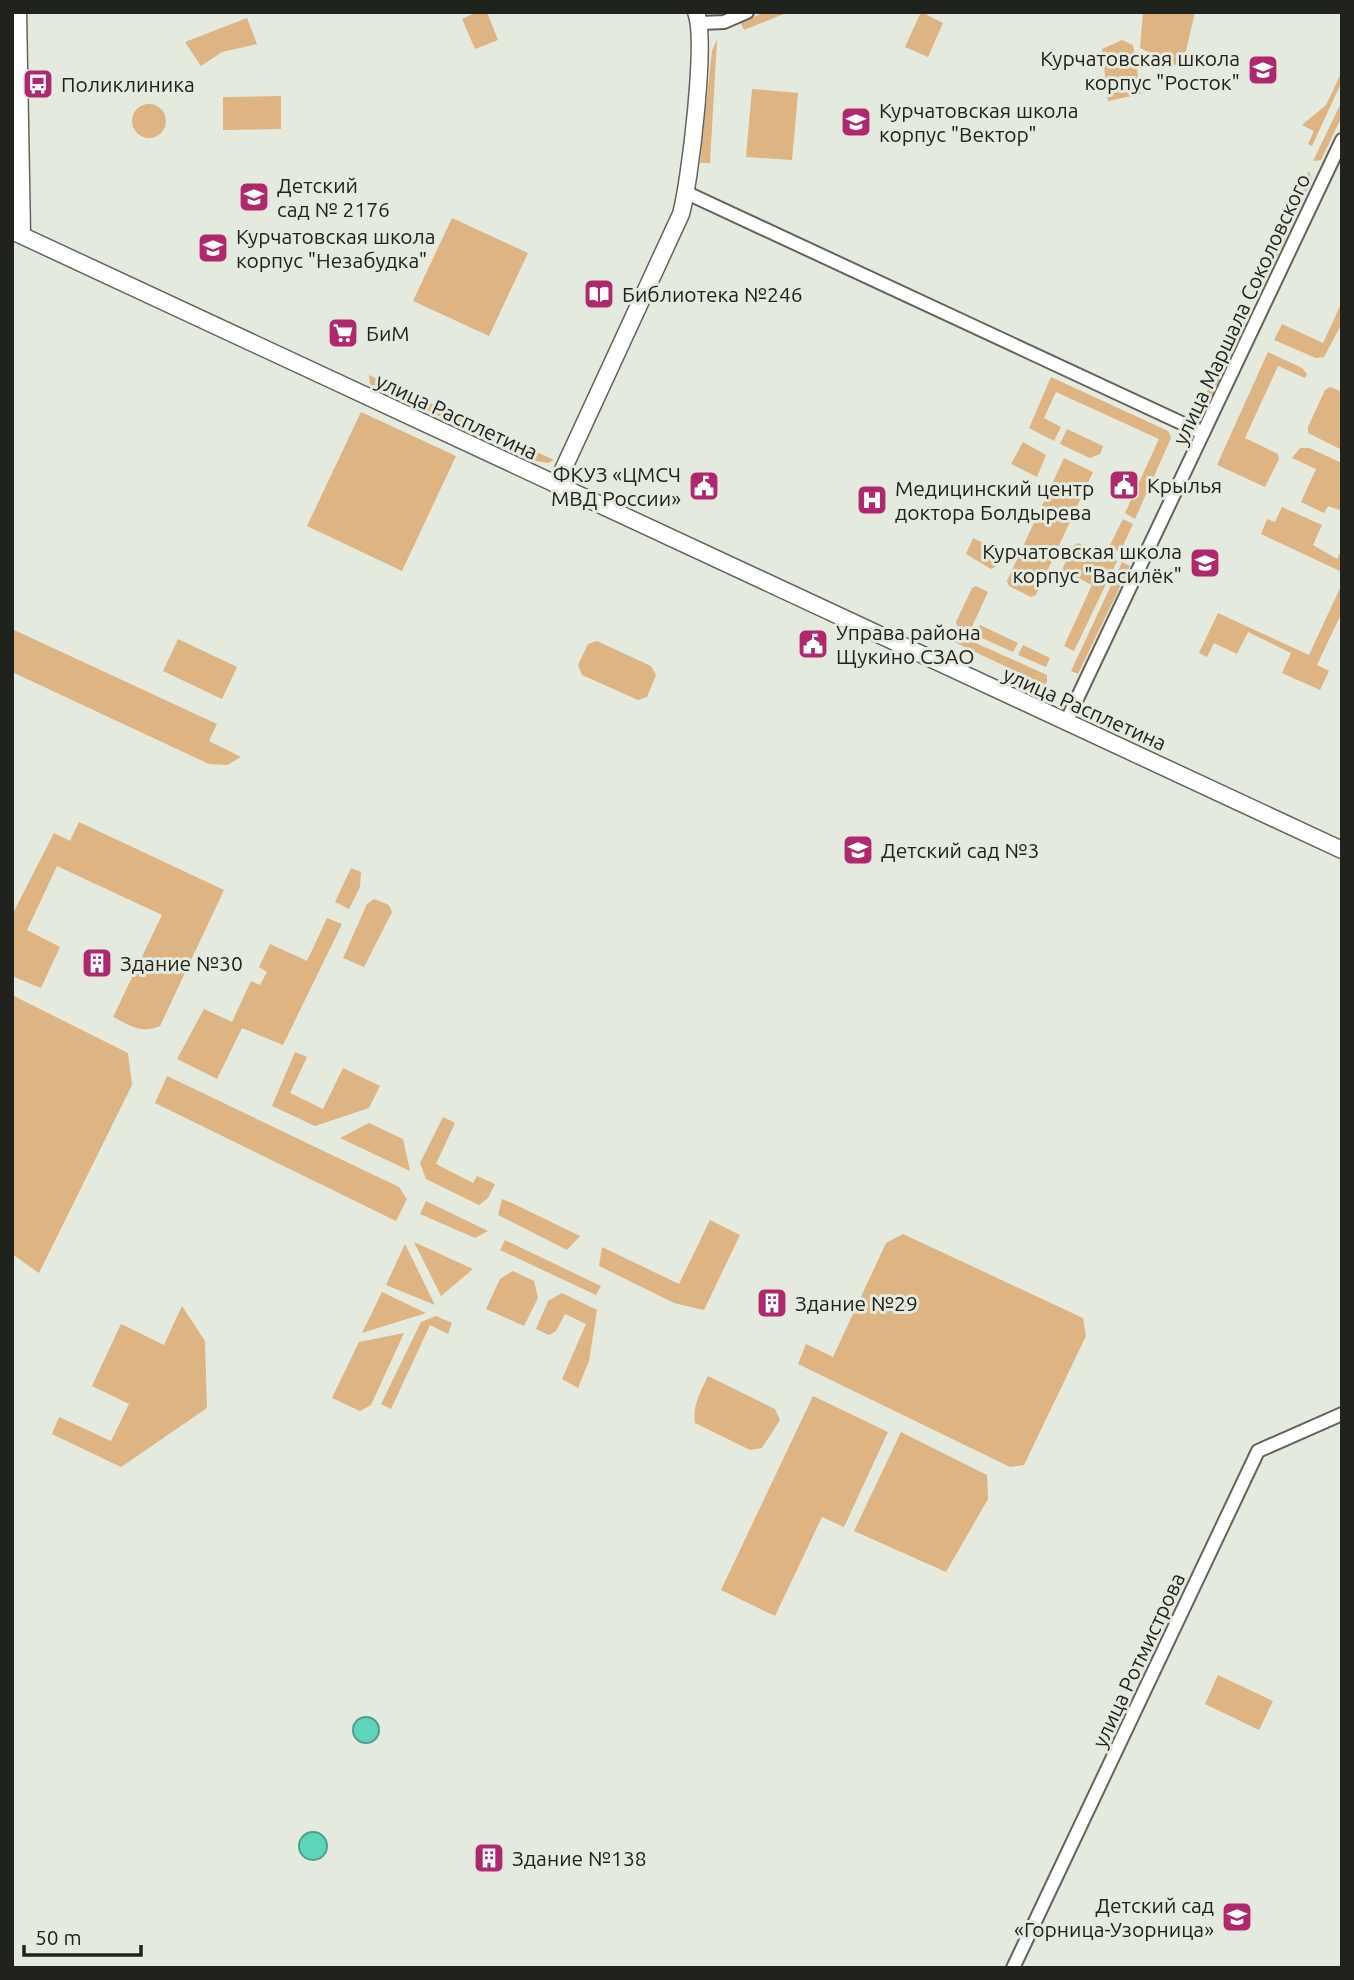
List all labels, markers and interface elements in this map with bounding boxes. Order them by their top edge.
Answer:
place label: Курчатовская школа корпус "Росток" [1040,46,1240,94]
school or university icon: Курчатовская школа корпус "Росток" [1246,53,1280,87]
bus stop icon: Поликлиника [21,67,55,101]
place label: Поликлиника [61,72,195,96]
place label: Курчатовская школа корпус "Вектор" [879,98,1079,146]
school or university icon: Курчатовская школа корпус "Вектор" [839,105,873,139]
street label: улица Маршала Соколовского [1167,170,1315,448]
place label: Детский сад № 2176 [277,173,390,221]
school or university icon: Детский сад № 2176 [237,180,271,214]
place label: Курчатовская школа корпус "Незабудка" [236,224,436,272]
school or university icon: Курчатовская школа корпус "Незабудка" [196,231,230,265]
library icon: Библиотека №246 [582,277,616,311]
place label: Библиотека №246 [622,282,803,306]
supermarket icon: БиМ [326,316,360,350]
place label: БиМ [366,321,410,345]
street label: улица Расплетина [372,368,542,464]
place label: ФКУЗ «ЦМСЧ МВД России» [551,462,681,510]
public building icon: Крылья [1107,468,1141,502]
public building icon: ФКУЗ «ЦМСЧ МВД России» [687,469,721,503]
place label: Крылья [1147,473,1222,497]
place label: Медицинский центр доктора Болдырева [895,476,1094,524]
hospital icon: Медицинский центр доктора Болдырева [855,483,889,517]
place label: Курчатовская школа корпус "Василёк" [982,539,1182,587]
school or university icon: Курчатовская школа корпус "Василёк" [1188,546,1222,580]
place label: Управа района Щукино СЗАО [836,620,981,668]
public building icon: Управа района Щукино СЗАО [796,627,830,661]
street label: улица Расплетина [1000,661,1170,755]
school or university icon: Детский сад №3 [841,833,875,867]
place label: Детский сад №3 [881,838,1039,862]
building icon: Здание №30 [80,946,114,980]
place label: Здание №30 [120,951,243,975]
building icon: Здание №29 [755,1286,789,1320]
place label: Здание №29 [795,1291,918,1315]
street label: улица Ротмистрова [1087,1569,1189,1751]
building icon: Здание №138 [472,1841,506,1875]
place label: Здание №138 [512,1846,647,1870]
place label: Детский сад «Горница-Узорница» [1014,1893,1214,1941]
school or university icon: Детский сад «Горница-Узорница» [1220,1900,1254,1934]
scale bar [24,1913,142,1957]
text: 50 m [35,1925,82,1949]

